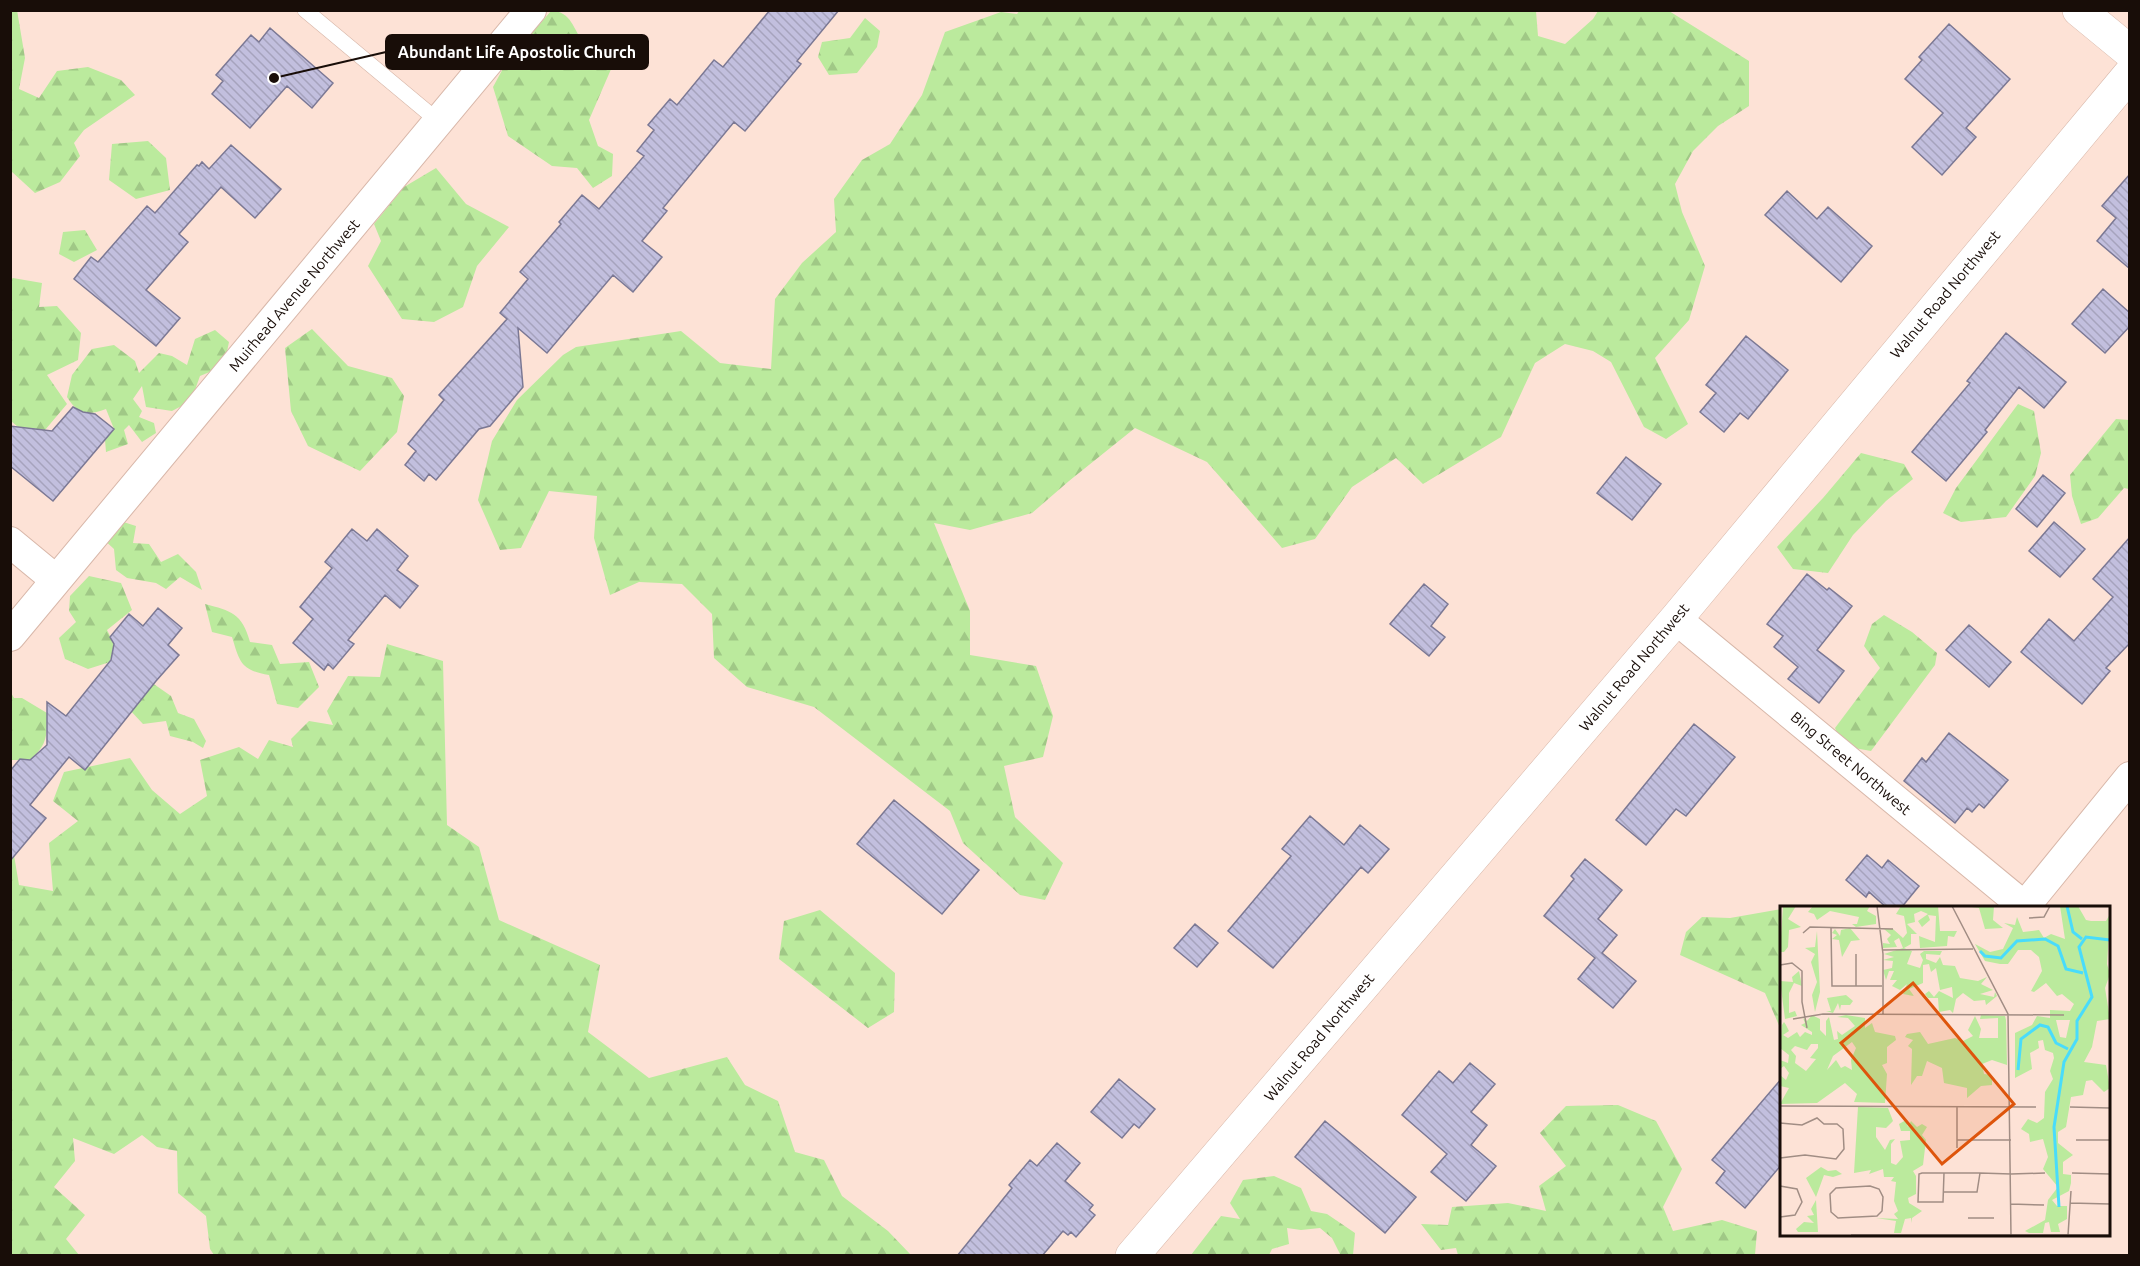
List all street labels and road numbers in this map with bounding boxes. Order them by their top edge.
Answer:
street label: Muirhead Avenue Northwest [225,215,363,375]
street label: Walnut Road Northwest [1887,227,2004,361]
street label: Walnut Road Northwest [1576,600,1693,734]
street label: Bing Street Northwest [1788,708,1914,818]
street label: Walnut Road Northwest [1261,970,1378,1104]

